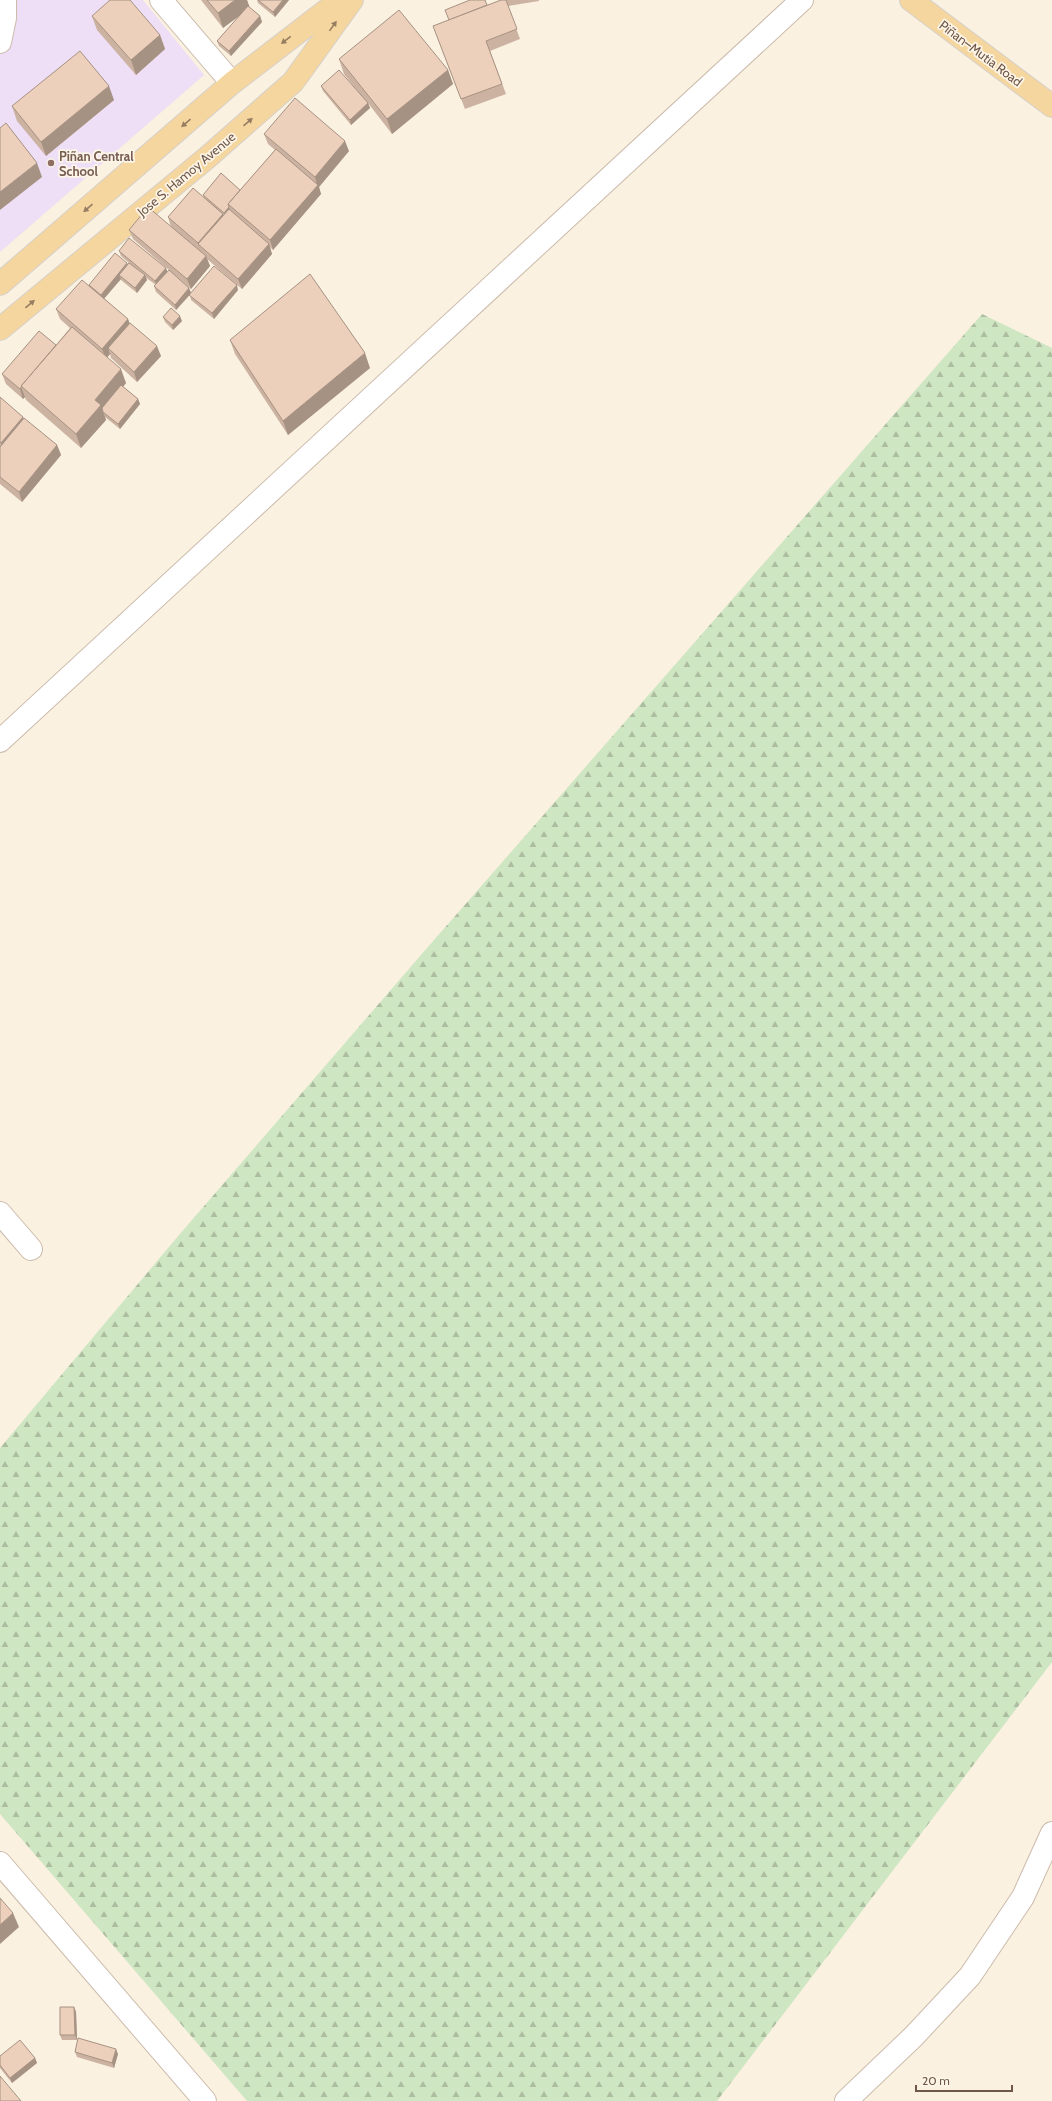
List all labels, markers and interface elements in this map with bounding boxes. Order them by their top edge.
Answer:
street label: Piñan–Mutia Road [936,17,1026,89]
one-way arrow [329,20,338,31]
one-way arrow [281,36,291,44]
one-way arrow [181,118,191,128]
one-way arrow [243,118,252,127]
street label: Jose S. Hamoy Avenue [133,128,238,220]
place label: Piñan Central School [59,148,134,179]
marker: Piñan Central School [46,158,56,168]
one-way arrow [83,203,92,212]
one-way arrow [24,300,35,309]
scale bar [916,2067,1012,2093]
text: 20 m [922,2073,950,2088]

